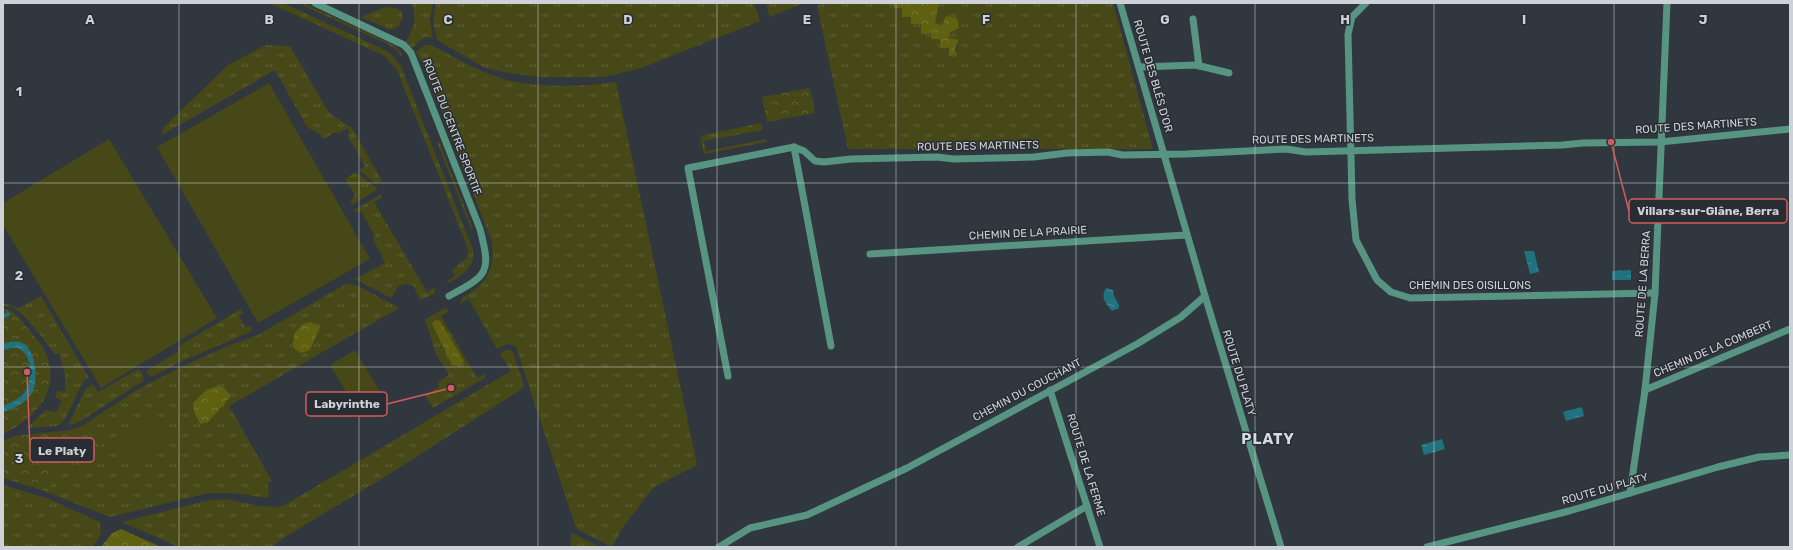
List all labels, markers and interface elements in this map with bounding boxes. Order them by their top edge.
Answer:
text: A [85,12,95,27]
text: B [264,12,274,27]
text: C [443,12,453,27]
text: D [623,12,633,27]
text: E [803,12,811,27]
text: F [982,12,990,27]
text: G [1160,12,1170,27]
text: H [1340,12,1350,27]
text: I [1522,12,1526,27]
text: J [1699,12,1707,27]
street label: ROUTE DES BLÉS D'OR [1131,18,1175,134]
street label: ROUTE DU CENTRE SPORTIF [420,57,484,197]
text: 1 [16,84,22,99]
street label: ROUTE DES MARTINETS [1635,115,1757,137]
street label: ROUTE DES MARTINETS [1252,131,1374,147]
street label: ROUTE DES MARTINETS [917,138,1039,154]
callout: Villars-sur-Glâne, Berra [1629,199,1787,223]
text: Villars-sur-Glâne, Berra [1637,204,1779,218]
street label: CHEMIN DE LA PRAIRIE [969,223,1088,243]
street label: ROUTE DE LA BERRA [1633,230,1653,338]
text: 2 [15,268,23,283]
street label: CHEMIN DES OISILLONS [1409,279,1531,292]
street label: CHEMIN DE LA COMBERT [1652,318,1775,380]
street label: ROUTE DU PLATY [1220,328,1258,418]
street label: CHEMIN DU COUCHANT [971,356,1084,424]
callout: Labyrinthe [306,392,387,416]
text: Labyrinthe [314,397,380,411]
street label: ROUTE DE LA FERME [1064,412,1108,518]
district label: PLATY [1241,430,1295,448]
callout: Le Platy [30,438,94,462]
text: Le Platy [38,444,86,458]
text: 3 [15,451,24,466]
street label: ROUTE DU PLATY [1560,470,1650,508]

